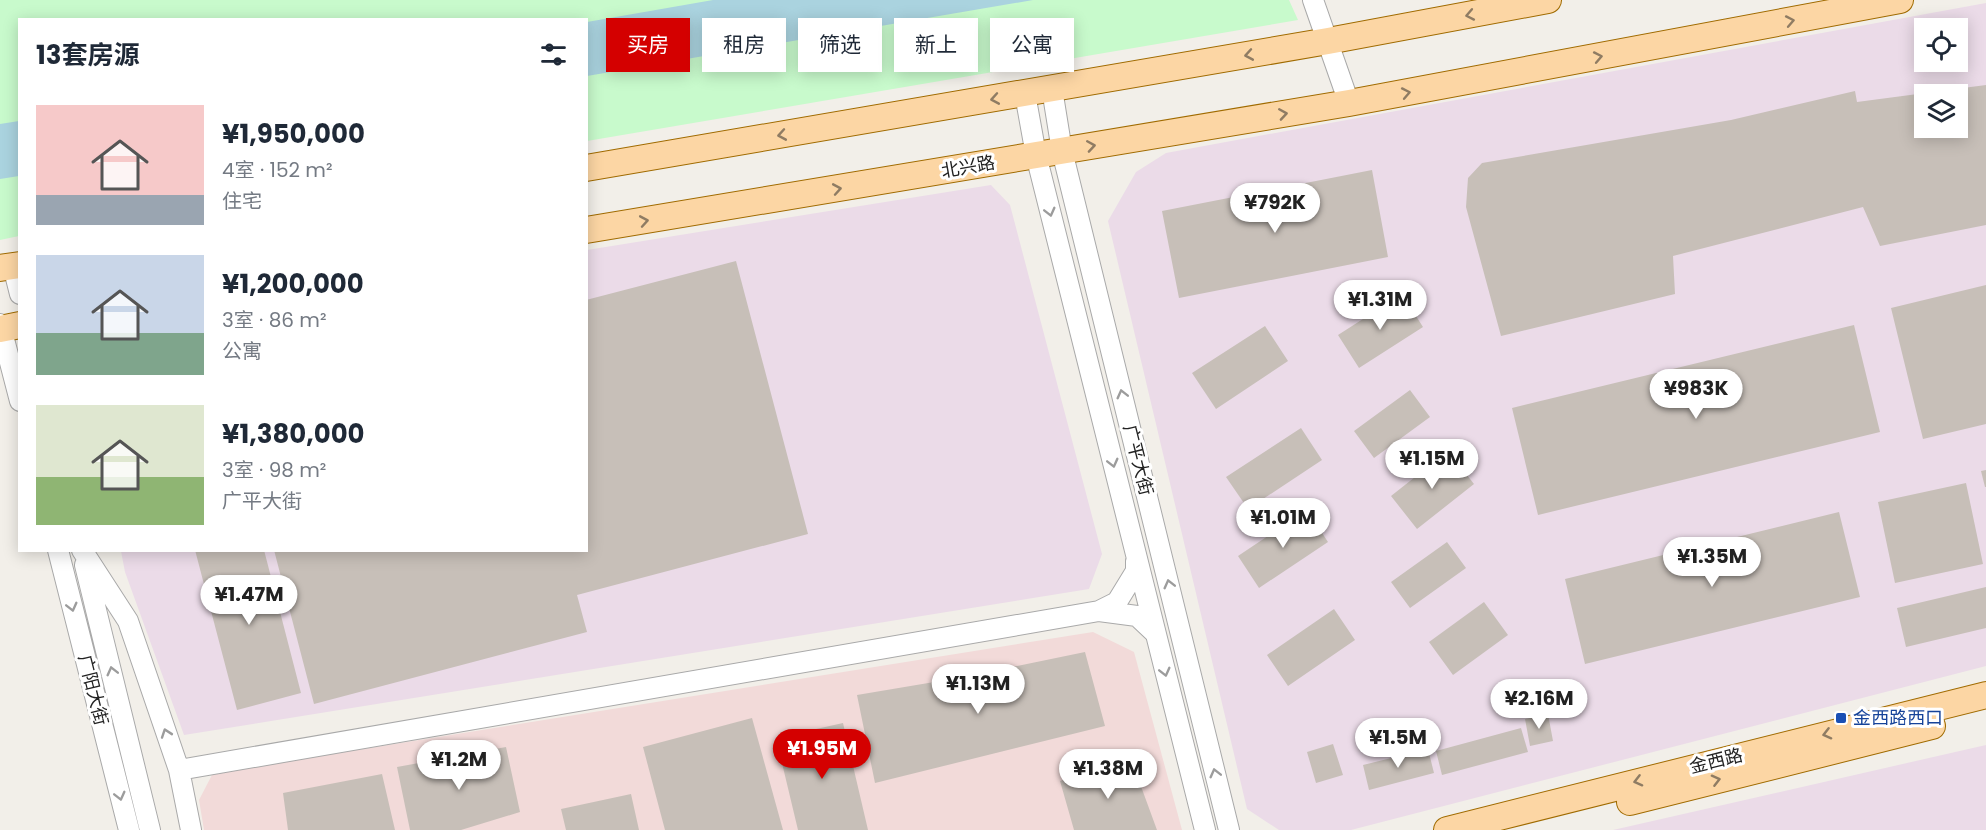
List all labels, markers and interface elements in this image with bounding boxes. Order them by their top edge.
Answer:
one-way arrow [1465,8,1475,21]
one-way arrow [1784,15,1794,28]
chip: 买房 [606,18,690,72]
chip: 租房 [702,18,786,72]
chip: 筛选 [798,18,882,72]
chip: 新上 [894,18,978,72]
chip: 公寓 [990,18,1074,72]
map controls [1914,18,1968,138]
button: locate [1914,18,1968,72]
text: 13套房源 [36,37,140,73]
icon: filters [537,38,570,71]
one-way arrow [1245,48,1255,61]
one-way arrow [1593,51,1603,64]
button: layers [1914,84,1968,138]
one-way arrow [1402,87,1411,99]
one-way arrow [991,92,1000,104]
one-way arrow [1278,108,1288,121]
text: ¥1,950,000 [222,116,365,152]
one-way arrow [778,128,788,141]
icon: home [84,129,156,201]
one-way arrow [1086,140,1096,153]
street label: 北兴路 [939,150,997,184]
text: 4室 · 152 m² [222,156,333,184]
one-way arrow [832,183,841,195]
pin: ¥792K [1233,183,1317,234]
text: 住宅 [222,187,262,215]
text: ¥792K [1244,188,1306,216]
one-way arrow [1043,207,1056,217]
one-way arrow [640,215,649,227]
text: ¥1,200,000 [222,266,364,302]
icon: home [84,279,156,351]
pin: ¥1.31M [1331,280,1429,331]
text: ¥1.31M [1348,285,1412,313]
text: 3室 · 86 m² [222,306,327,334]
text: 公寓 [222,337,262,365]
pin: ¥983K [1654,369,1738,420]
text: ¥983K [1664,374,1728,402]
one-way arrow [1117,390,1130,400]
text: ¥1,380,000 [222,416,365,452]
street label: 广平大街 [1118,422,1159,498]
icon: home [84,429,156,501]
pin: ¥1.15M [1383,439,1481,490]
text: ¥1.15M [1399,444,1465,472]
text: 3室 · 98 m² [222,456,326,484]
one-way arrow [1105,458,1118,468]
text: 广平大街 [222,487,302,515]
pin: ¥1.01M [1234,498,1332,549]
text: ¥1.01M [1250,503,1316,531]
pin: ¥1.35M [1663,537,1761,588]
text: ¥1.35M [1677,542,1747,570]
pin: ¥1.47M [200,575,298,626]
one-way arrow [1163,579,1176,589]
text: ¥1.47M [214,580,284,608]
one-way arrow [65,602,78,612]
street label: 广阳大街 [73,652,114,728]
pin: ¥1.13M [929,664,1027,715]
one-way arrow [106,666,119,676]
one-way arrow [1157,667,1170,677]
text: ¥1.13M [946,669,1010,697]
pin: ¥2.16M [1490,679,1588,730]
text: ¥2.16M [1504,684,1574,712]
place label: 金西路西口 [1853,705,1943,730]
marker: 金西路西口 [1834,711,1848,725]
pin: ¥1.5M [1356,718,1440,769]
text: ¥1.5M [1369,723,1427,751]
one-way arrow [1822,726,1832,739]
one-way arrow [161,728,174,739]
pin: ¥1.95M [773,729,871,780]
text: ¥1.95M [787,734,857,762]
pin: ¥1.2M [417,740,501,791]
street label: 金西路 [1687,742,1745,779]
text: ¥1.2M [431,745,487,773]
pin: ¥1.38M [1059,749,1157,800]
text: ¥1.38M [1073,754,1143,782]
one-way arrow [1210,768,1223,778]
one-way arrow [1633,774,1643,787]
one-way arrow [1711,775,1721,788]
one-way arrow [113,791,126,801]

